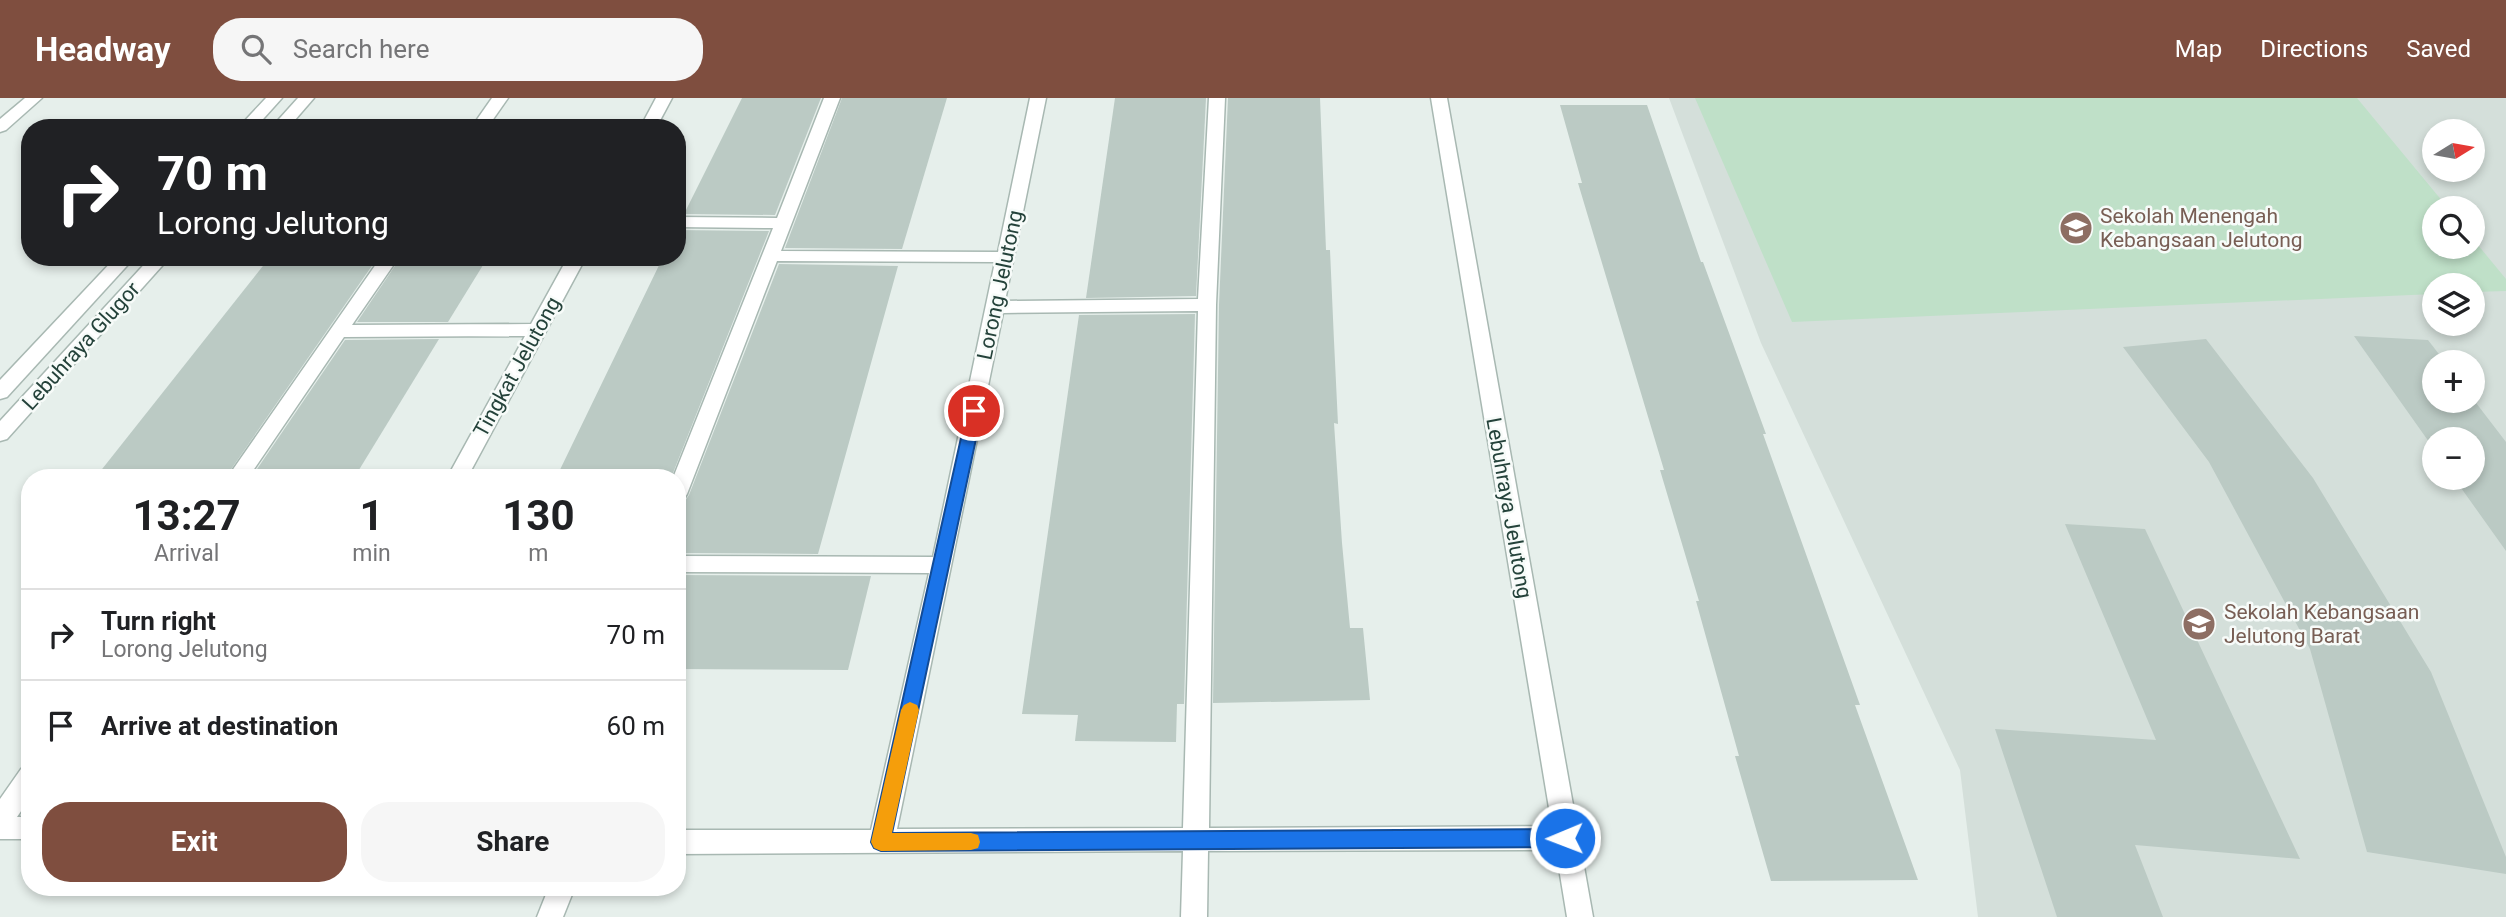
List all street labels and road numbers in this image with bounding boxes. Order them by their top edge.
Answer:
street label: Lorong Jelutong [972,208,1028,362]
street label: Lebuhraya Glugor [17,277,145,415]
street label: Tingkat Jelutong [469,293,565,441]
street label: Lebuhraya Jelutong [1481,416,1537,600]

